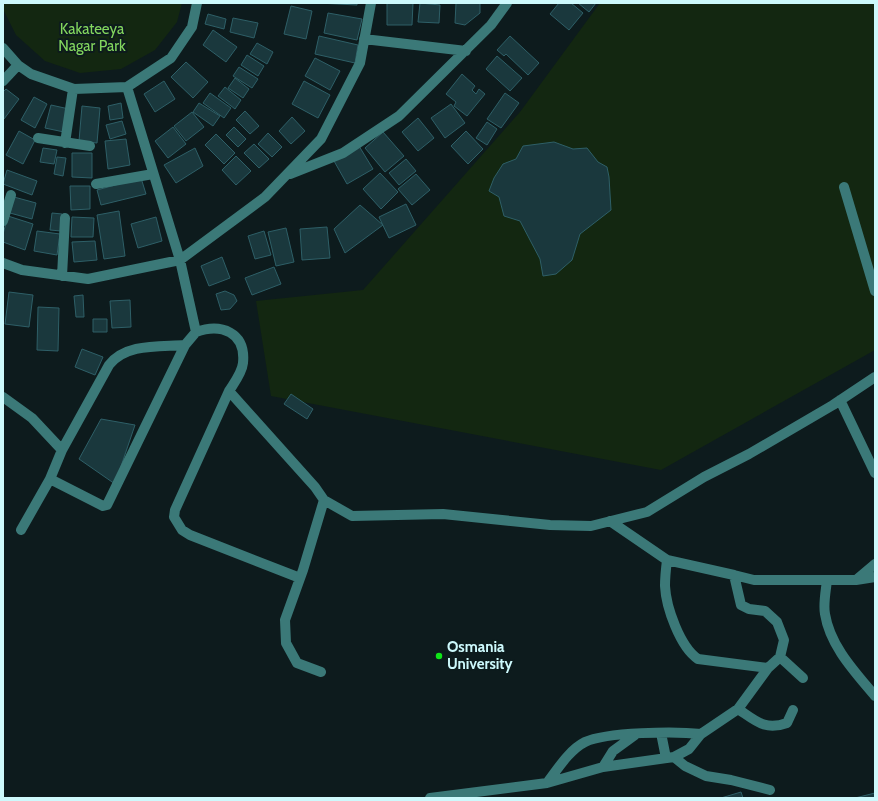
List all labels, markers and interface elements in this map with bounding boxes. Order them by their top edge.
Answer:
park label: Kakateeya Nagar Park [58,20,126,55]
place label: Osmania University [447,638,513,673]
marker: Osmania University [434,651,444,661]

